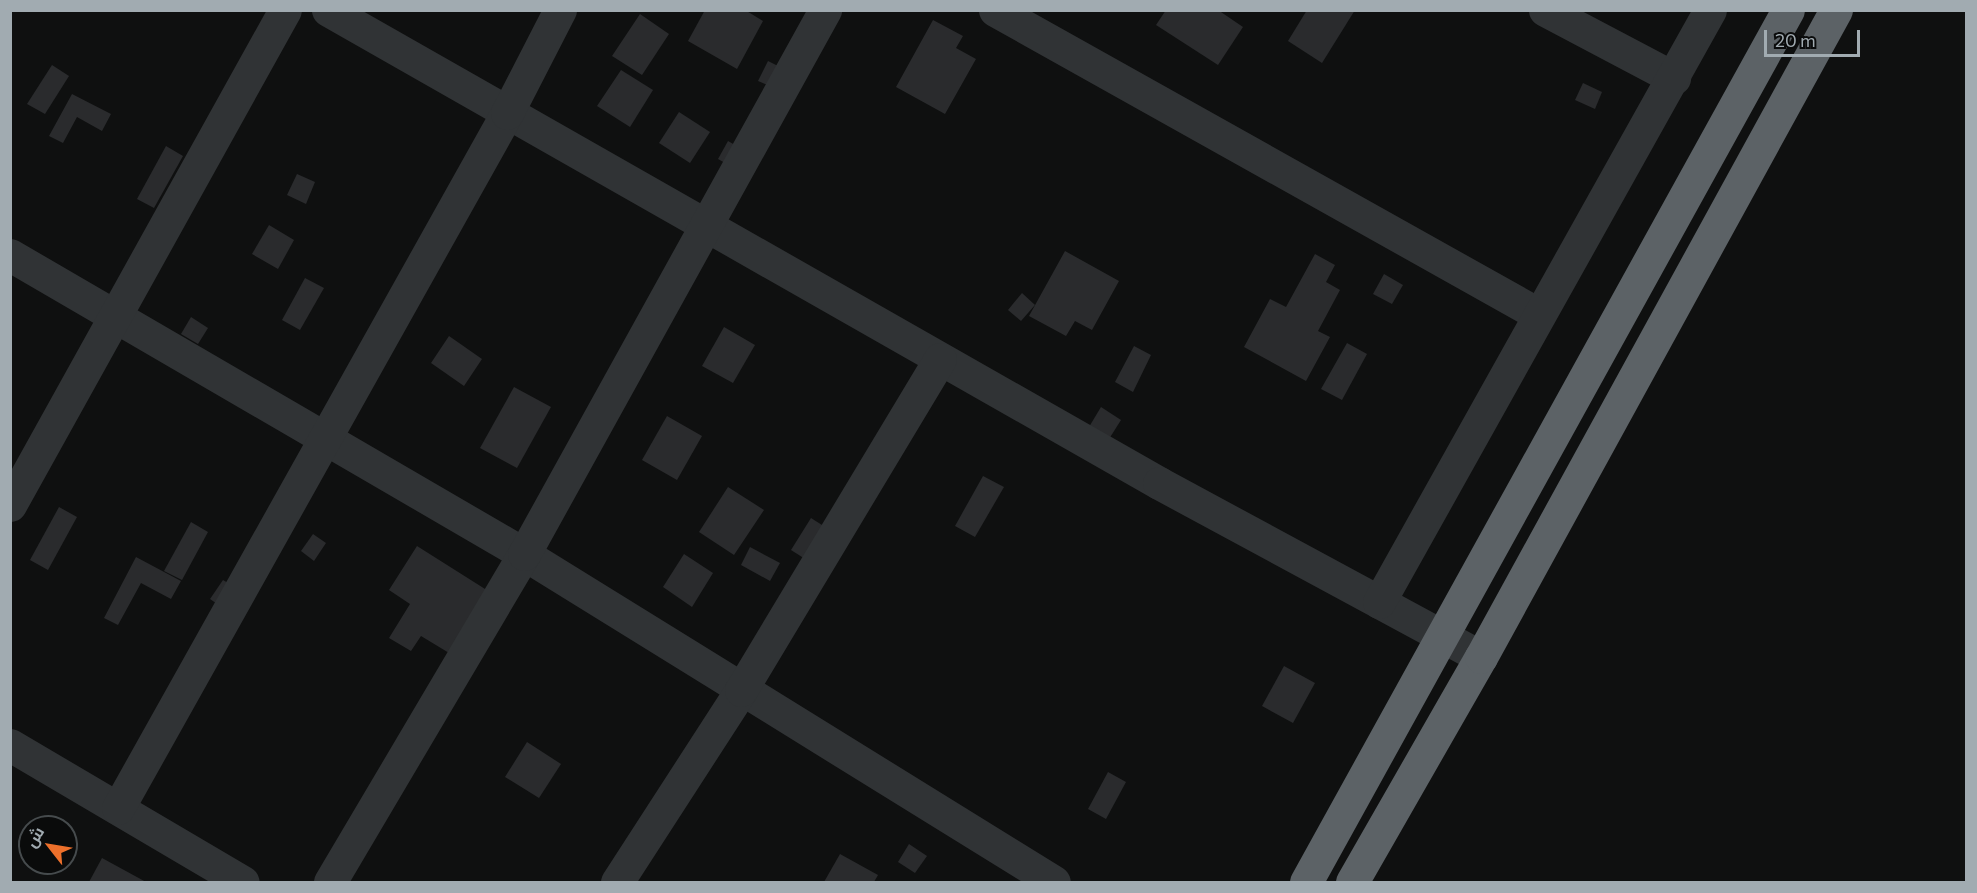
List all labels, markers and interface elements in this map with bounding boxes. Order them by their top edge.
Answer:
scale bar [1767,18,1863,56]
text: 20 m [1775,29,1816,51]
north arrow [18,815,78,875]
text: ش [20,823,47,850]

